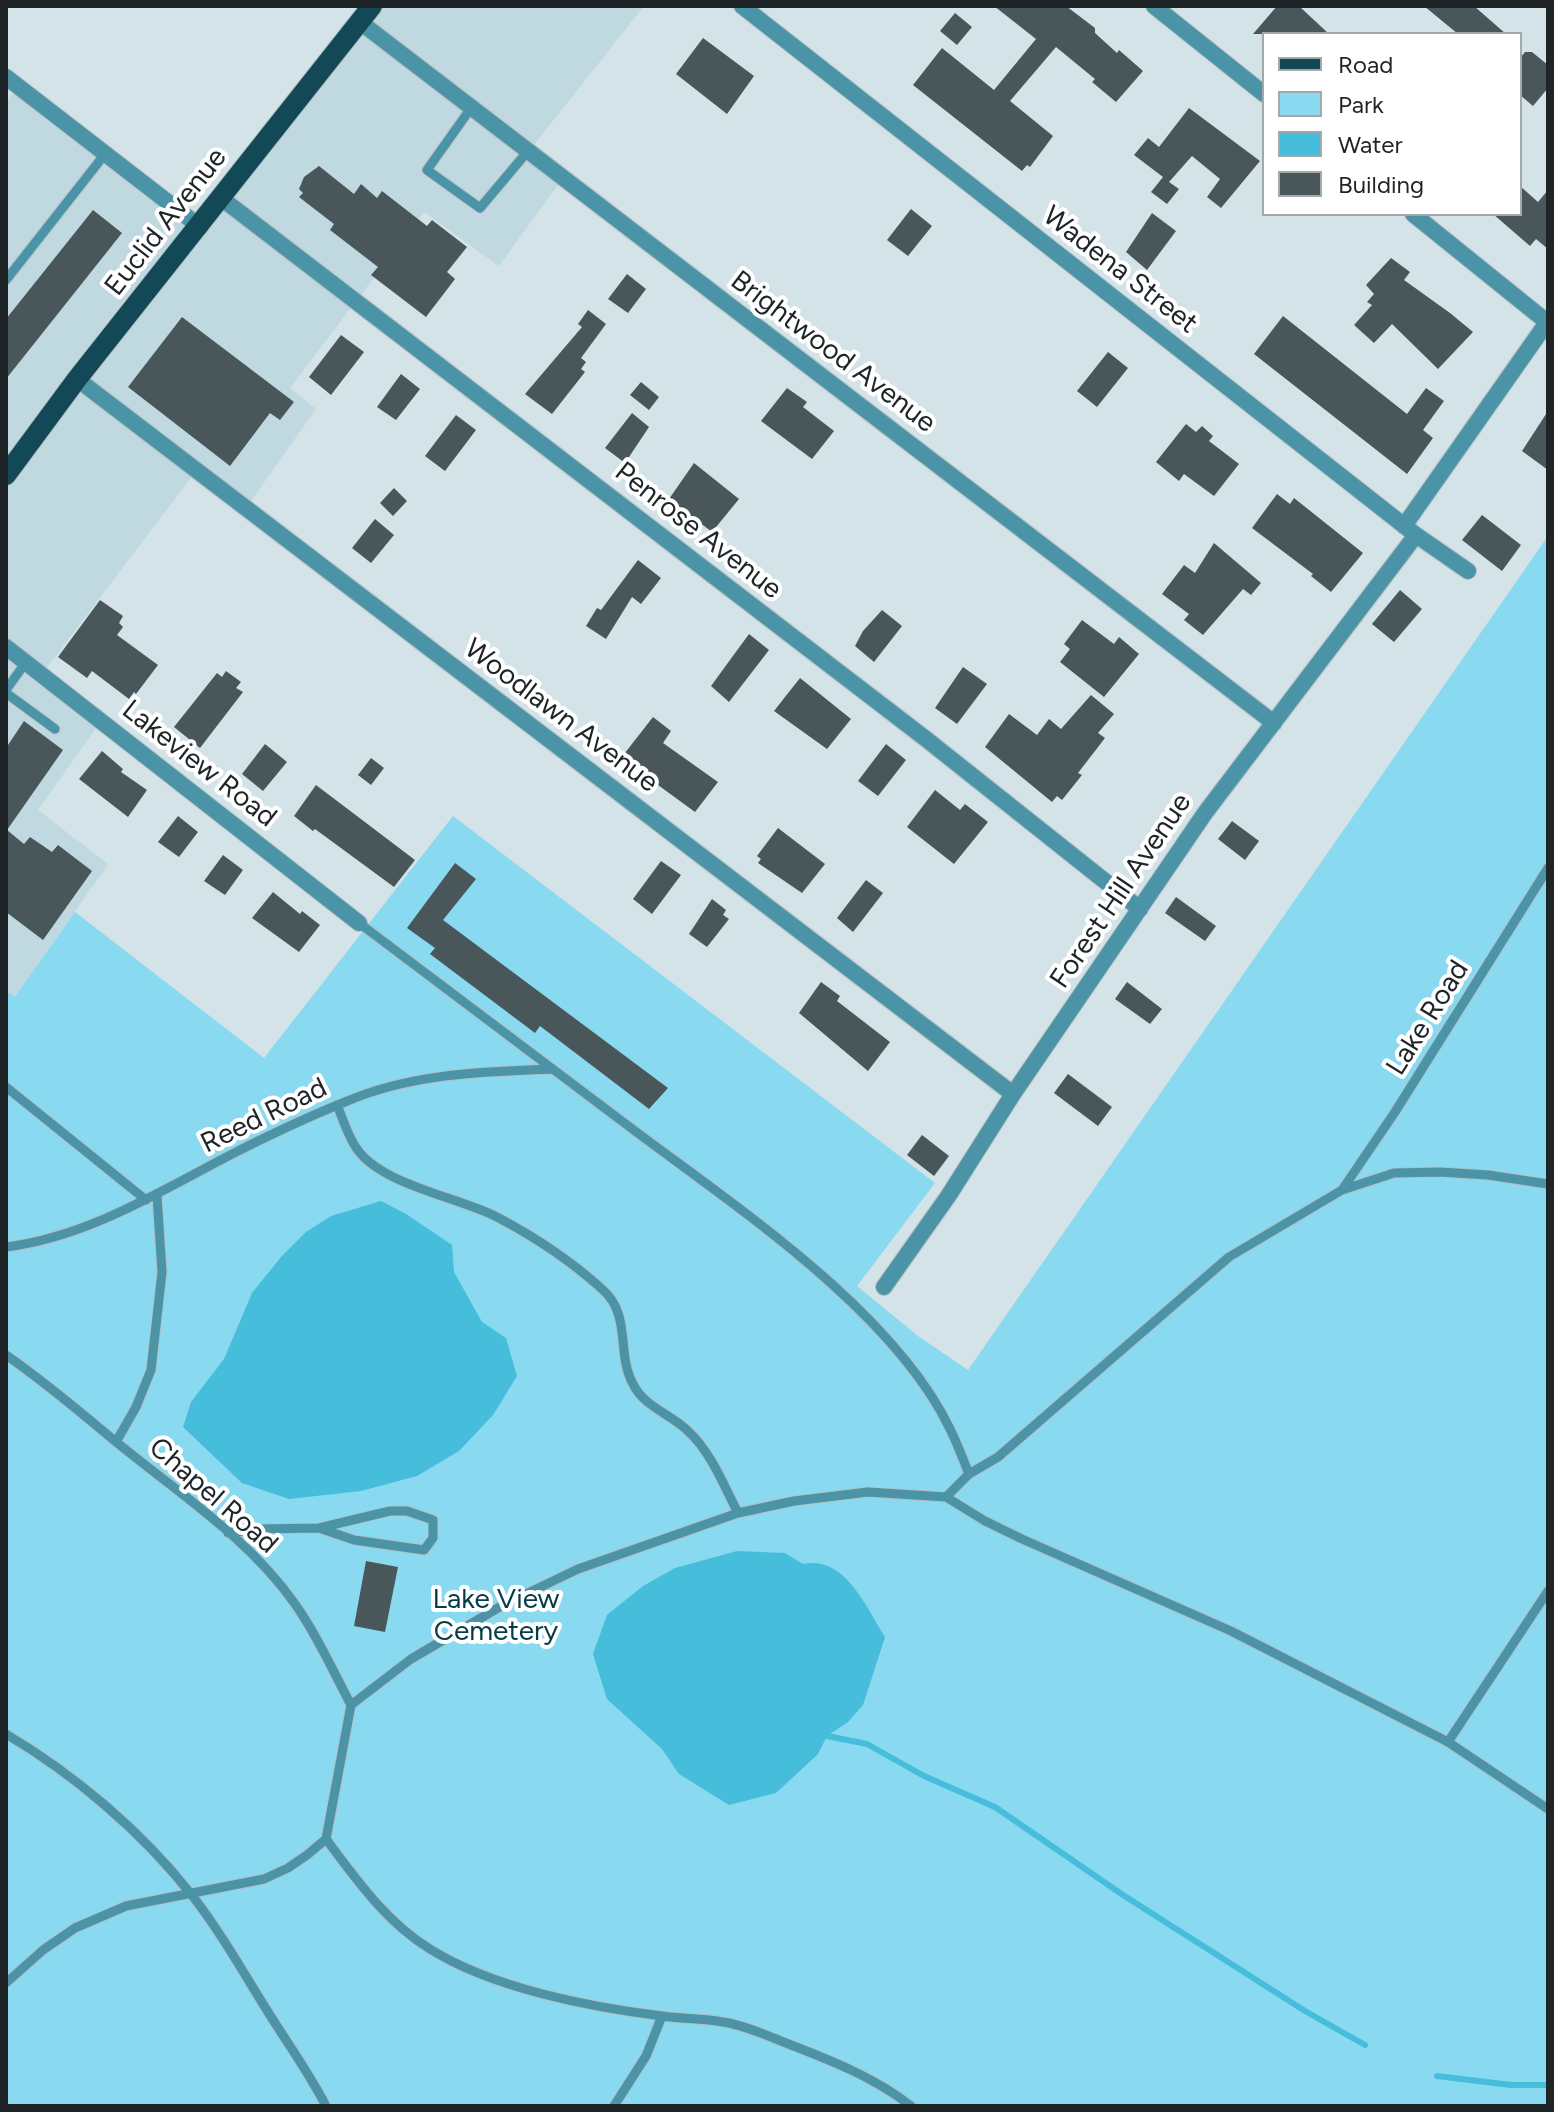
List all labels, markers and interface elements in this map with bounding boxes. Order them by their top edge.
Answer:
legend [1262,32,1522,216]
text: Road [1338,50,1393,79]
text: Park [1338,90,1384,119]
text: Water [1338,130,1403,159]
street label: Euclid Avenue [98,142,234,302]
text: Building [1338,170,1424,199]
street label: Wadena Street [1036,199,1204,341]
street label: Brightwood Avenue [724,264,942,440]
street label: Penrose Avenue [608,455,788,607]
street label: Woodlawn Avenue [457,632,665,800]
street label: Lakeview Road [115,693,283,835]
street label: Forest Hill Avenue [1043,787,1199,995]
street label: Lake Road [1380,954,1476,1082]
street label: Reed Road [196,1071,332,1161]
street label: Chapel Road [142,1431,284,1561]
park label: Lake View Cemetery [432,1583,560,1649]

